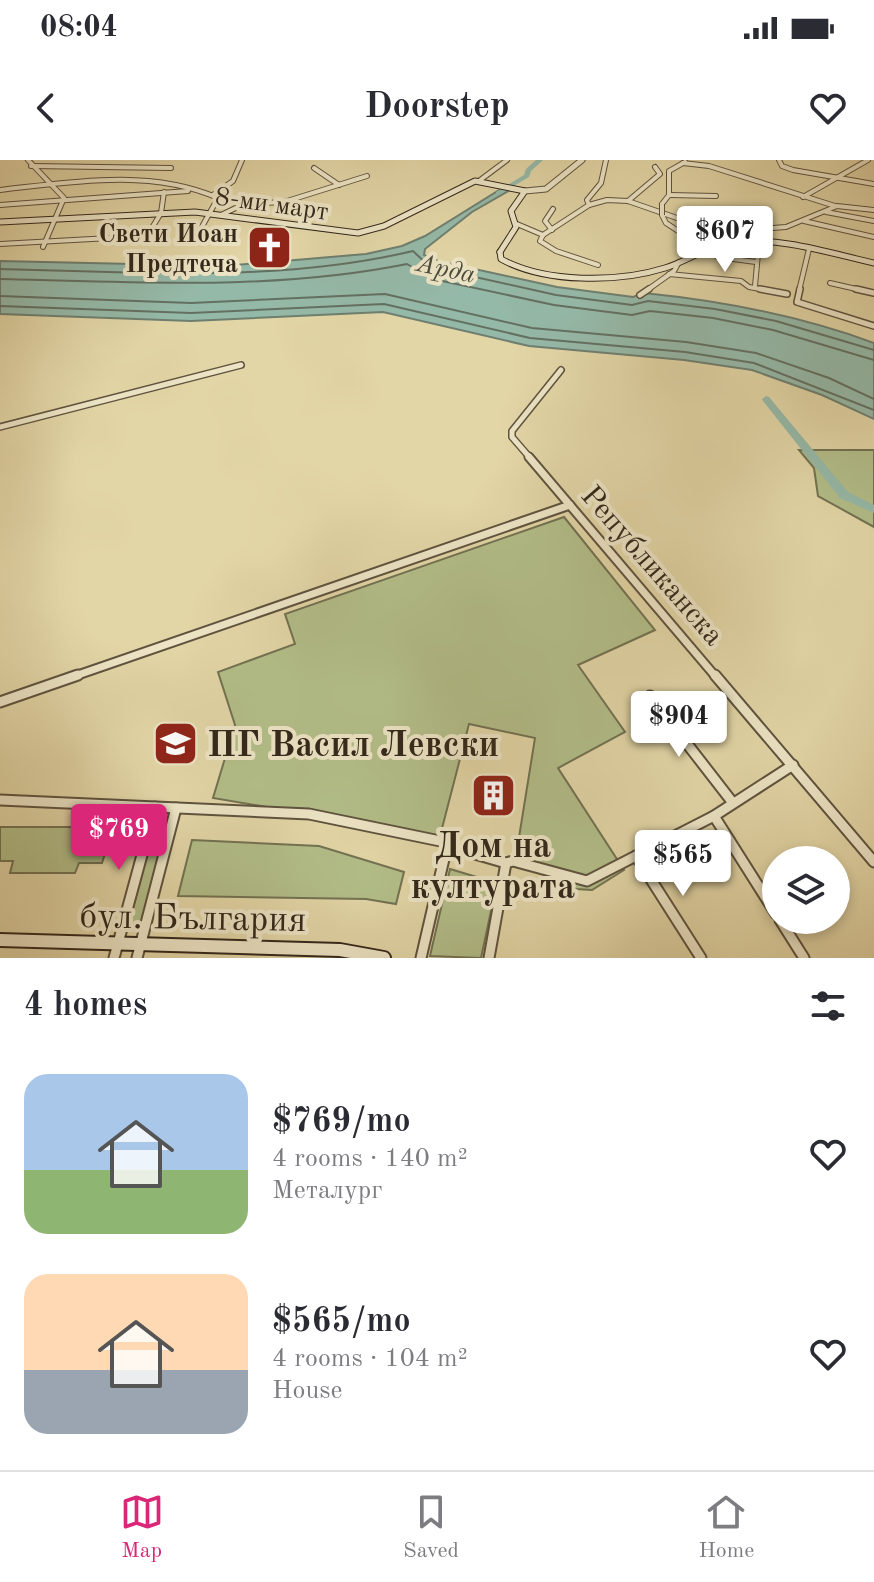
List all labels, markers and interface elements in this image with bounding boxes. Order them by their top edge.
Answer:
text: 08:04 [40,13,118,43]
icon: back [24,86,68,130]
icon: heart [806,86,850,130]
text: Doorstep [364,90,510,126]
street label: 8-ми март [213,184,330,226]
pin: $607 [678,206,772,274]
text: $607 [695,219,755,245]
place label: Свети Иоан Предтеча [98,222,238,278]
church icon: Свети Иоан Предтеча [245,224,293,272]
water label: Арда [412,251,478,289]
street label: Републиканска [574,481,729,652]
pin: $904 [632,691,726,759]
text: $904 [649,704,709,730]
school or university icon: ПГ Васил Левски [152,719,200,767]
place label: ПГ Васил Левски [207,729,499,765]
building icon: Дом на културата [469,771,517,819]
pin: $769 [72,804,166,872]
text: $769 [89,817,149,843]
place label: Дом на културата [411,830,575,907]
pin: $565 [636,830,730,898]
text: $565 [653,843,713,869]
map controls [762,846,850,934]
button: layers [762,846,850,934]
street label: бул. България [79,900,307,940]
icon: filters [806,984,850,1028]
text: 4 homes [24,989,147,1023]
text: $769/mo [272,1105,411,1139]
icon: home [88,1106,184,1202]
icon: heart [806,1132,850,1176]
text: 4 rooms · 140 m² [272,1146,468,1172]
text: Металург [272,1178,383,1204]
text: $565/mo [272,1305,411,1339]
icon: home [88,1306,184,1402]
icon: heart [806,1332,850,1376]
text: 4 rooms · 104 m² [272,1346,468,1372]
text: House [272,1378,343,1404]
tab: Map [120,1490,164,1565]
tab: Saved [403,1490,459,1565]
tab: Home [698,1490,754,1565]

